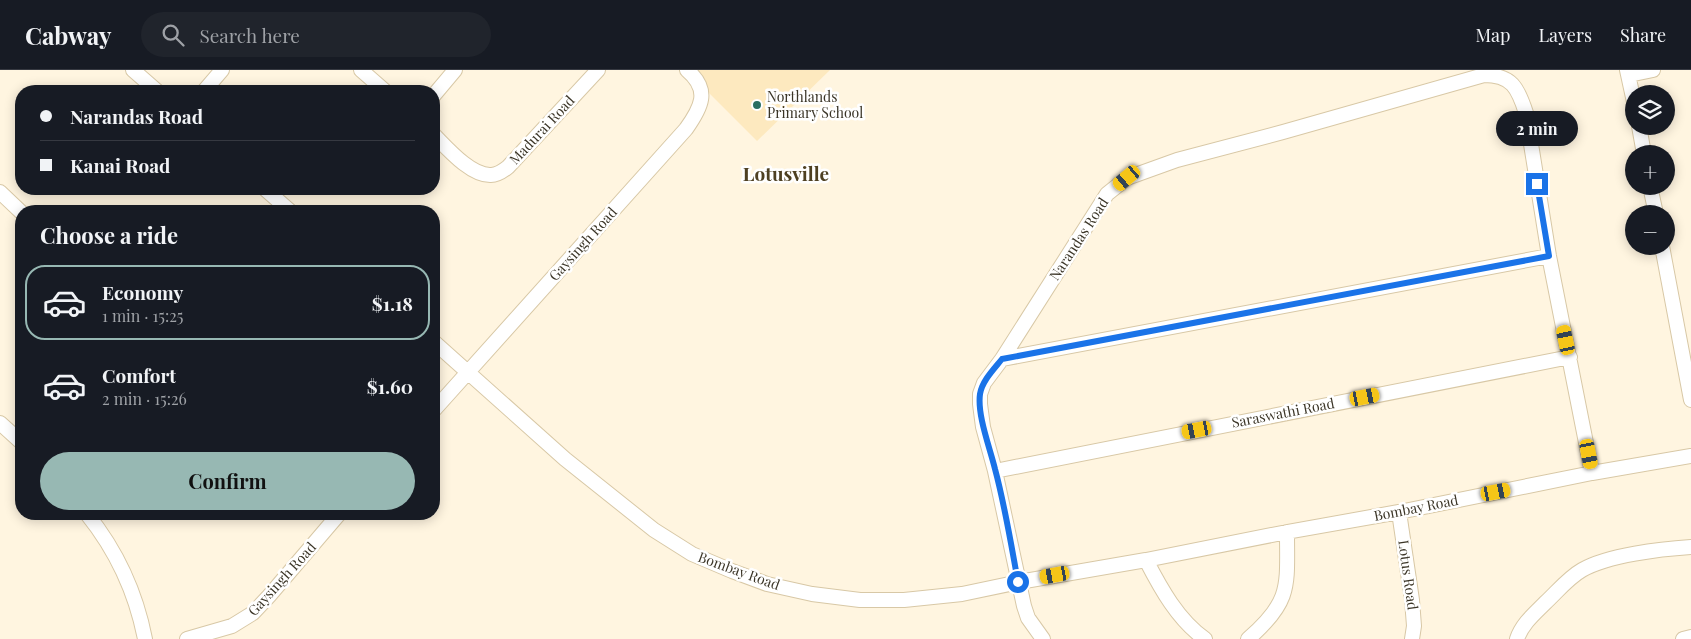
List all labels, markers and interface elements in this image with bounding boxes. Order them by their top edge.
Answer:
search box [141,12,491,57]
text: Cabway [25,19,111,51]
icon: search [159,21,187,49]
text: Search here [199,22,300,48]
text: Map [1475,23,1510,47]
text: Layers [1538,23,1592,47]
text: Share [1620,23,1666,47]
map controls [1625,85,1675,255]
button: layers [1625,85,1675,135]
place label: Northlands Primary School [767,87,863,122]
street label: Madurai Road [505,91,579,168]
marker: Northlands Primary School [751,99,763,111]
text: Narandas Road [70,103,203,129]
callout: 2 min [1496,112,1578,146]
text: 2 min [1516,118,1558,139]
button: + [1625,145,1675,195]
text: Kanai Road [70,152,170,178]
district label: Lotusville [743,160,829,186]
car [1110,163,1143,193]
route end [1526,173,1548,195]
street label: Narandas Road [1045,194,1112,284]
street label: Gaysingh Road [544,203,621,285]
button: − [1625,205,1675,255]
text: Choose a ride [40,220,178,250]
text: Economy [102,279,183,305]
icon: car [42,280,87,325]
text: $1.18 [372,290,413,316]
text: 1 min · 15:25 [102,305,183,326]
car [1555,324,1576,356]
text: Comfort [102,362,176,388]
icon: car [42,363,87,408]
text: $1.60 [367,373,413,399]
car [1348,387,1381,407]
text: 2 min · 15:26 [102,388,187,409]
street label: Saraswathi Road [1230,393,1336,432]
car [1180,420,1213,440]
car [1578,438,1599,470]
button: Confirm [40,452,415,510]
car [1479,482,1512,502]
street label: Bombay Road [1372,490,1460,525]
street label: Gaysingh Road [243,538,320,620]
street label: Lotus Road [1394,539,1423,611]
street label: Bombay Road [696,547,783,594]
car [1038,565,1071,585]
route start [1007,571,1029,593]

